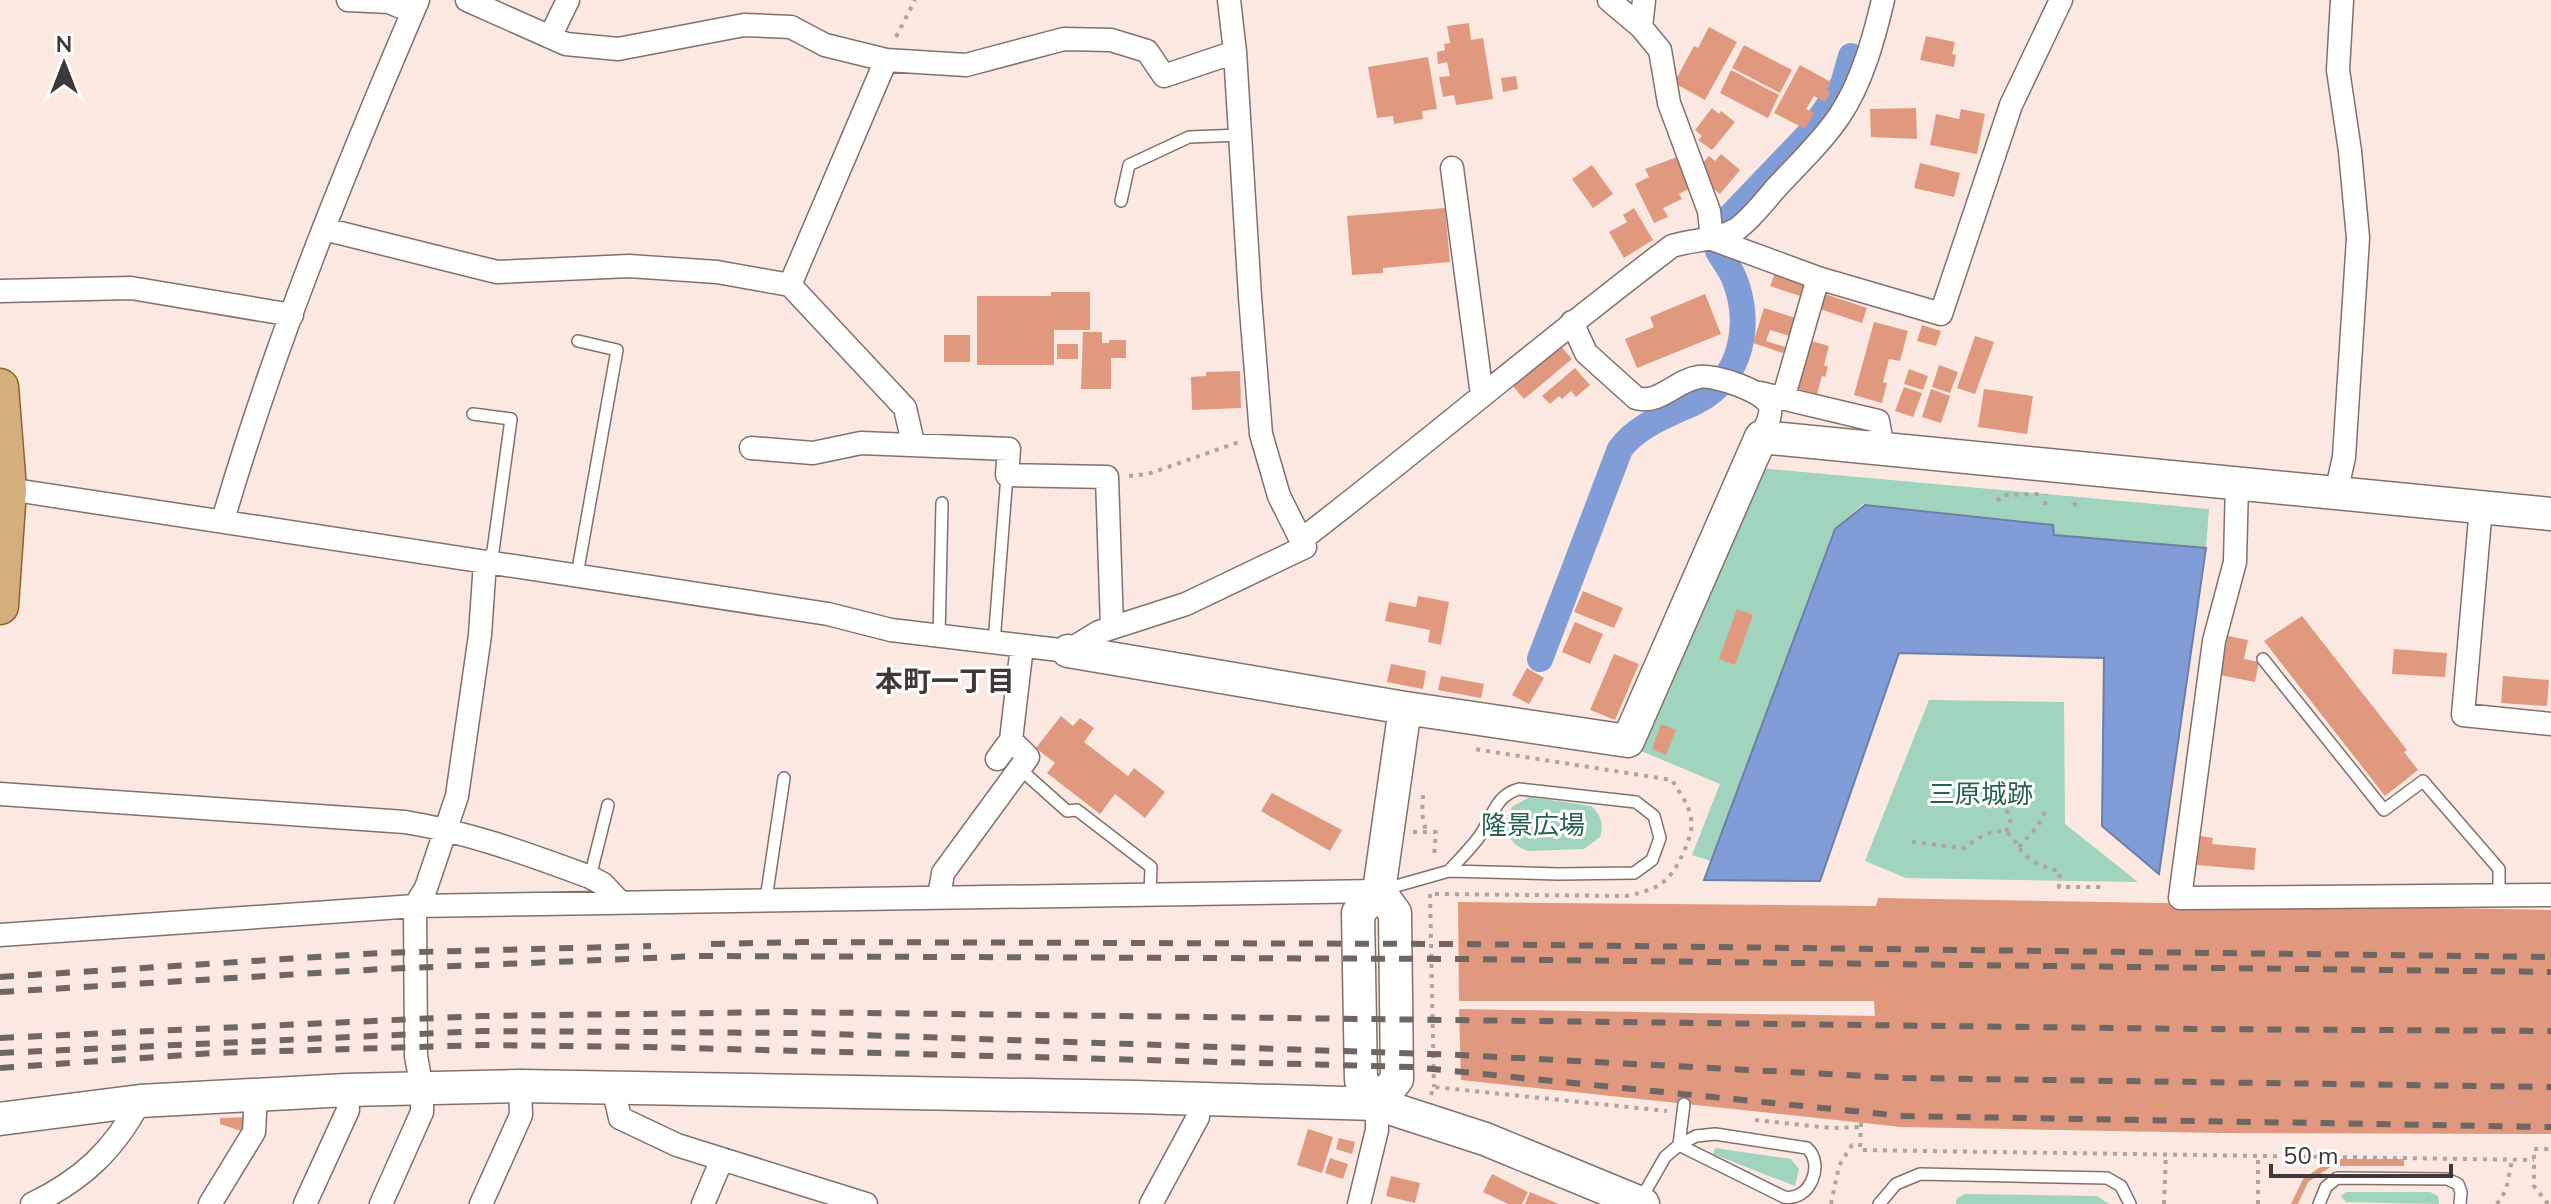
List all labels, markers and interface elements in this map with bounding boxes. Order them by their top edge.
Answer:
north arrow [24,24,104,104]
text: N [56,30,72,60]
district label: 本町一丁目 [875,663,1015,701]
park label: 三原城跡 [1929,777,2033,812]
park label: 隆景広場 [1481,808,1585,843]
scale bar [2271,1128,2451,1178]
text: 50 m [2283,1140,2339,1172]

